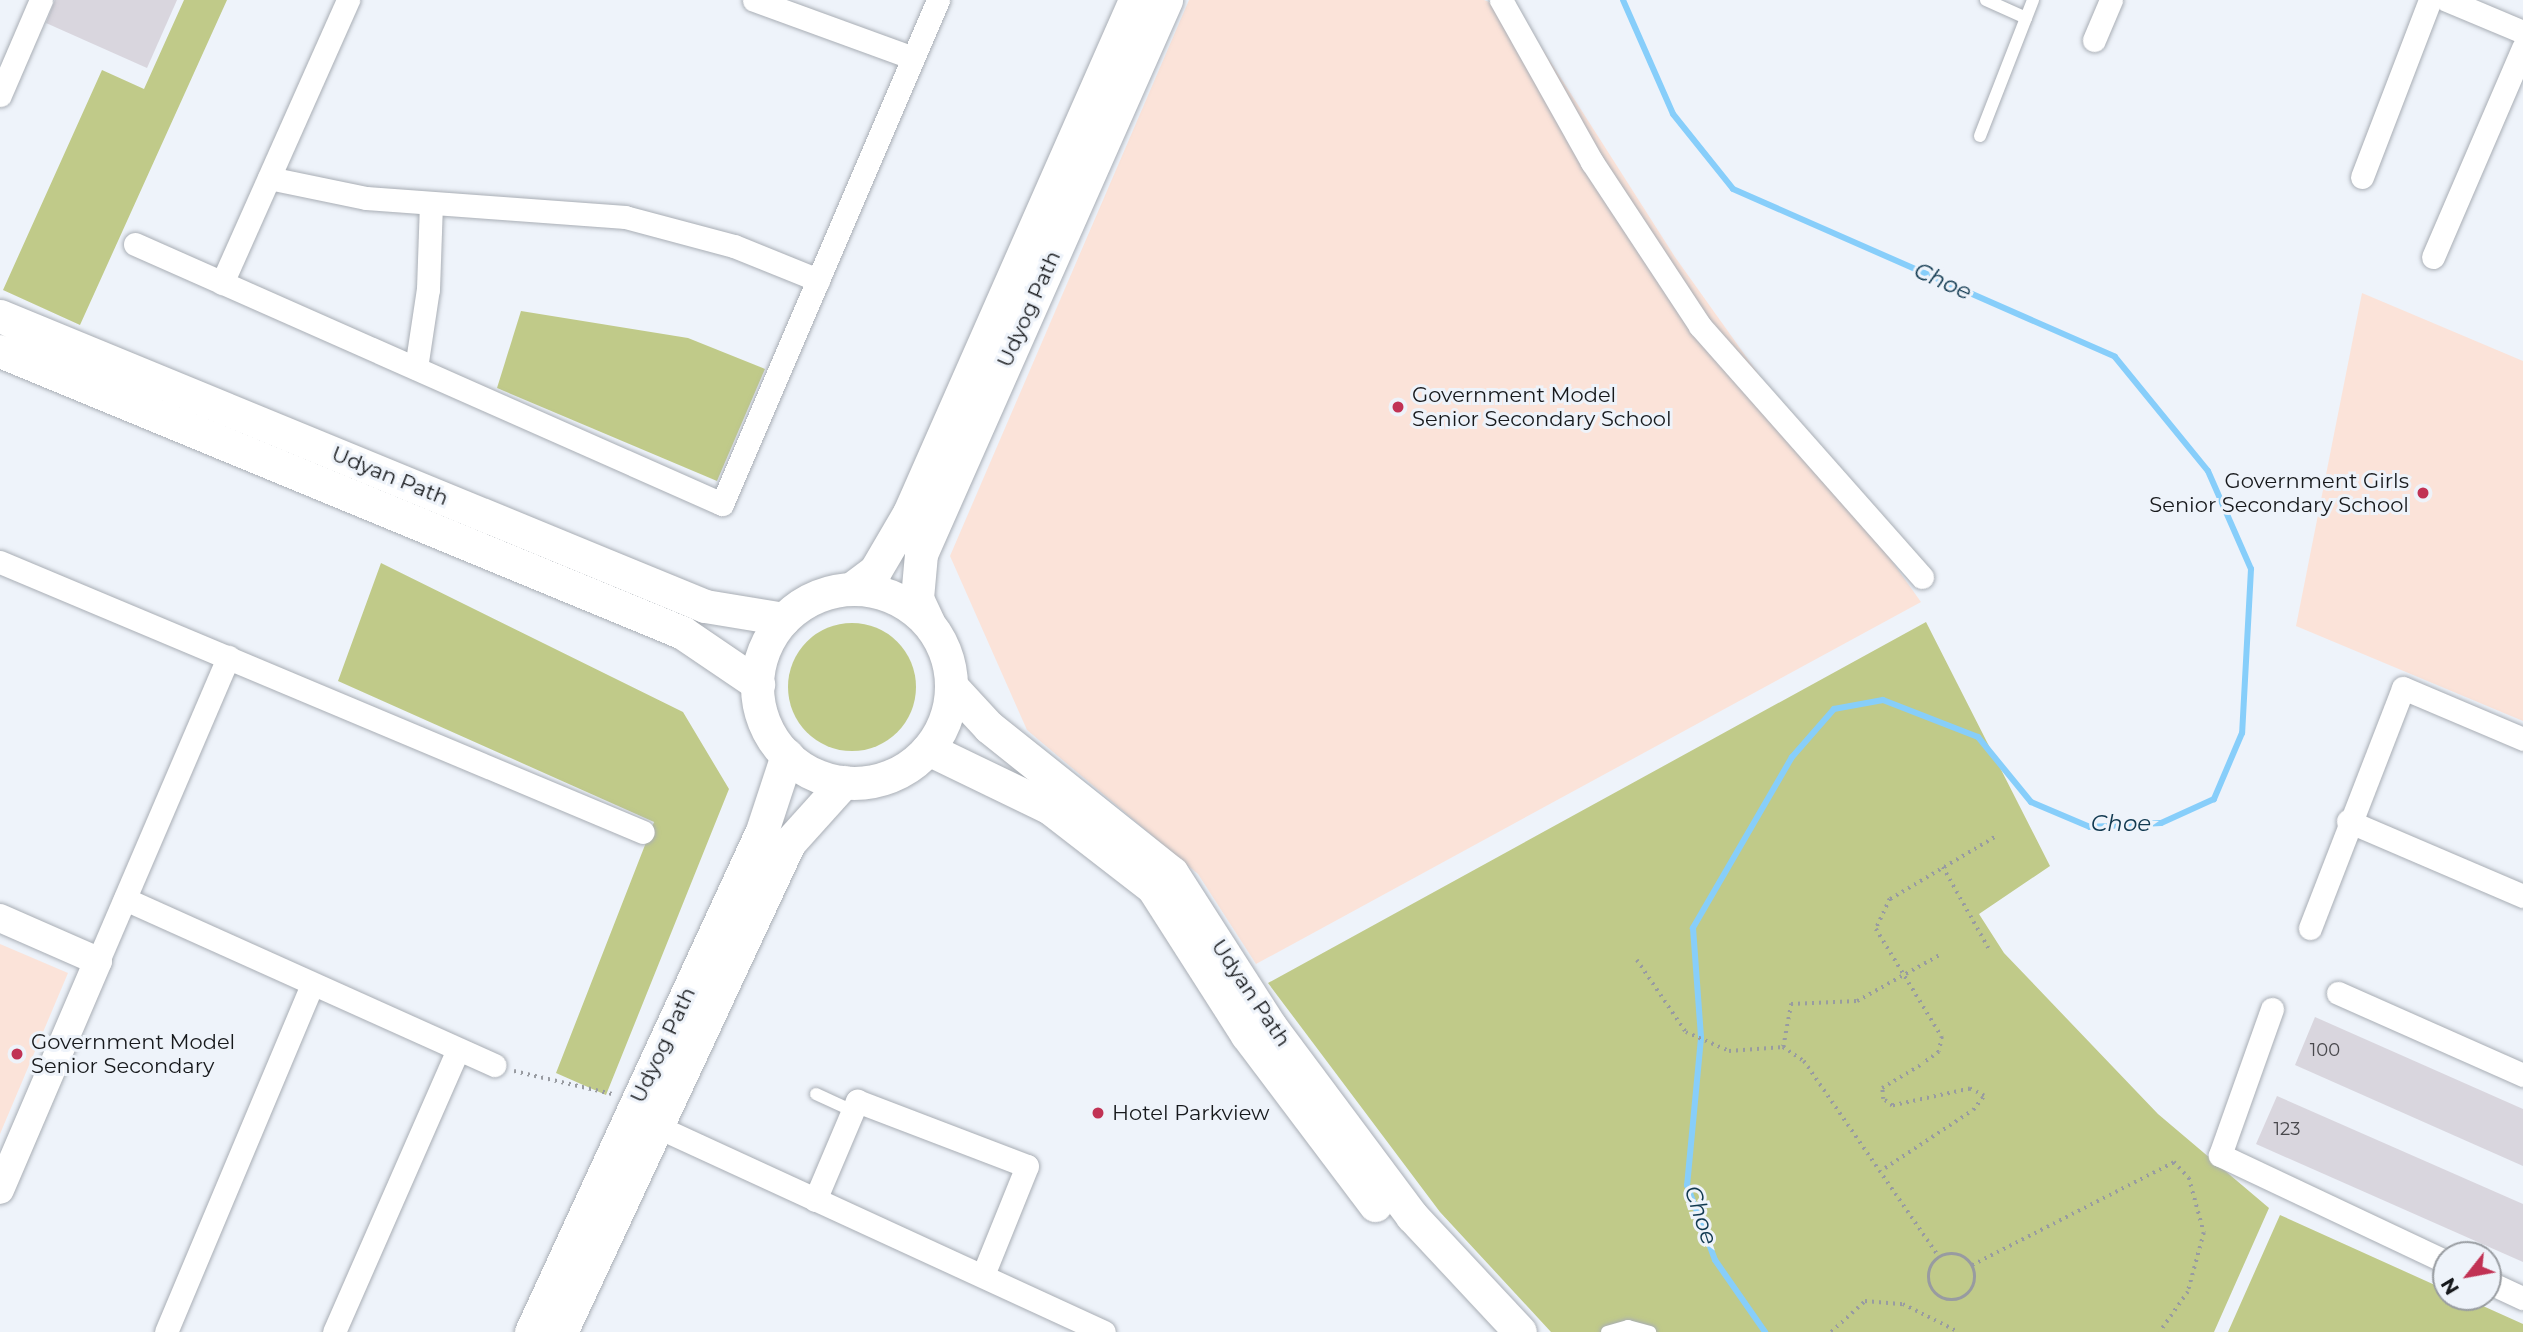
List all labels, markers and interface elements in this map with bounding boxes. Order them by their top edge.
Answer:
street label: Udyog Path [992,247,1066,371]
water label: Choe [1910,256,1976,306]
place label: Government Model Senior Secondary School [1412,382,1672,432]
marker: Government Model Senior Secondary School [1390,399,1406,415]
street label: Udyan Path [328,441,452,511]
place label: Government Girls Senior Secondary School [2149,468,2409,518]
marker: Government Girls Senior Secondary School [2415,485,2431,501]
water label: Choe [2091,809,2151,837]
street label: Udyan Path [1206,935,1296,1051]
street label: Udyog Path [625,983,701,1107]
place label: Government Model Senior Secondary [31,1029,235,1079]
house number: 100 [2310,1039,2340,1061]
marker: Government Model Senior Secondary [9,1046,25,1062]
place label: Hotel Parkview [1112,1100,1270,1126]
marker: Hotel Parkview [1090,1105,1106,1121]
house number: 123 [2274,1118,2300,1140]
water label: Choe [1679,1182,1723,1248]
north arrow [2432,1241,2502,1311]
text: N [2436,1274,2464,1299]

